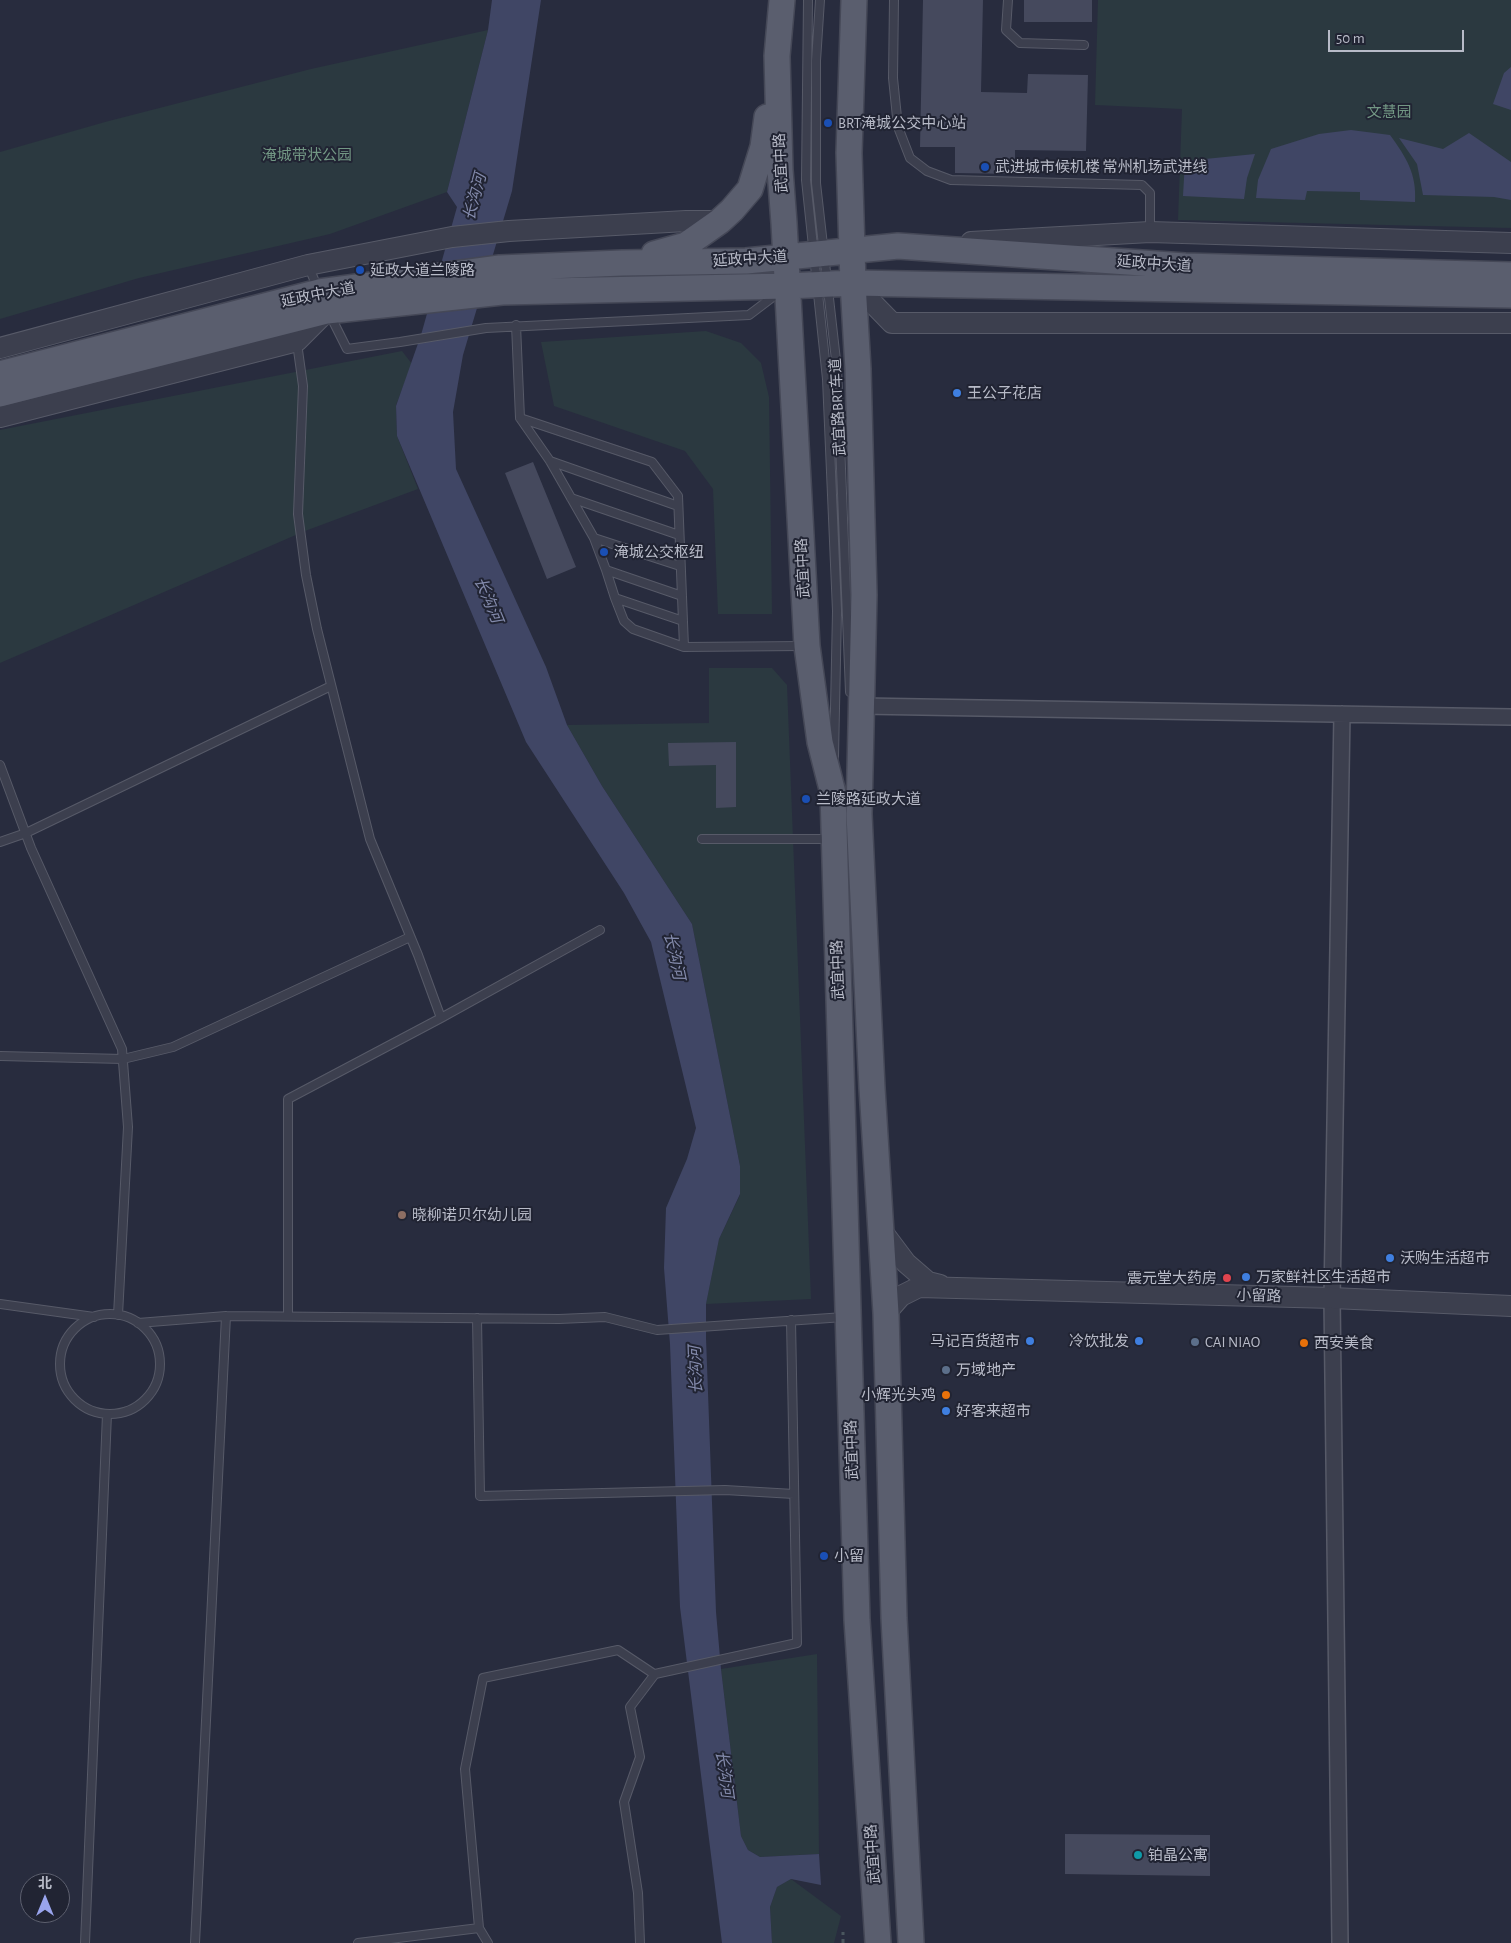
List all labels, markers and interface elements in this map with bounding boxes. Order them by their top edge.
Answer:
scale bar [1331,20,1467,52]
text: 50 m [1336,31,1365,46]
park label: 文慧园 [1367,103,1411,121]
place label: BRT淹城公交中心站 [838,114,966,132]
marker: BRT淹城公交中心站 [822,117,834,129]
street label: 武宜中路 [770,133,792,193]
park label: 淹城带状公园 [262,146,352,164]
place label: 武进城市候机楼 常州机场武进线 [995,158,1207,176]
marker: 武进城市候机楼 常州机场武进线 [979,161,991,173]
water label: 长沟河 [460,171,490,223]
street label: 延政中大道 [712,247,788,271]
street label: 延政中大道 [1116,252,1192,276]
place label: 延政大道兰陵路 [370,261,475,279]
marker: 延政大道兰陵路 [354,264,366,276]
street label: 延政中大道 [279,279,357,311]
street label: 武宜路BRT车道 [826,358,850,456]
place label: 王公子花店 [967,384,1042,402]
marker: 王公子花店 [951,387,963,399]
street label: 武宜中路 [792,538,814,598]
place label: 淹城公交枢纽 [614,543,704,561]
marker: 淹城公交枢纽 [598,546,610,558]
water label: 长沟河 [470,574,506,626]
place label: 兰陵路延政大道 [816,790,921,808]
marker: 兰陵路延政大道 [800,793,812,805]
water label: 长沟河 [660,931,688,981]
street label: 武宜中路 [828,940,848,1000]
place label: 晓柳诺贝尔幼儿园 [412,1206,532,1224]
marker: 晓柳诺贝尔幼儿园 [396,1209,408,1221]
place label: 沃购生活超市 [1400,1249,1490,1267]
marker: 沃购生活超市 [1384,1252,1396,1264]
place label: 万家鲜社区生活超市 [1256,1268,1391,1286]
place label: 震元堂大药房 [1127,1269,1217,1287]
marker: 万家鲜社区生活超市 [1240,1271,1252,1283]
marker: 震元堂大药房 [1221,1272,1233,1284]
street label: 小留路 [1236,1286,1282,1306]
place label: 马记百货超市 [930,1332,1020,1350]
place label: 冷饮批发 [1069,1332,1129,1350]
place label: CAI NIAO [1205,1333,1260,1351]
place label: 西安美食 [1314,1334,1374,1352]
marker: 马记百货超市 [1024,1335,1036,1347]
marker: 冷饮批发 [1133,1335,1145,1347]
marker: CAI NIAO [1189,1336,1201,1348]
marker: 西安美食 [1298,1337,1310,1349]
water label: 长沟河 [686,1346,706,1394]
place label: 万域地产 [956,1361,1016,1379]
marker: 万域地产 [940,1364,952,1376]
place label: 小辉光头鸡 [861,1386,936,1404]
marker: 小辉光头鸡 [940,1389,952,1401]
place label: 好客来超市 [956,1402,1031,1420]
marker: 好客来超市 [940,1405,952,1417]
street label: 武宜中路 [842,1420,862,1480]
place label: 小留 [834,1547,864,1565]
marker: 小留 [818,1550,830,1562]
water label: 长沟河 [711,1749,737,1799]
street label: 武宜中路 [862,1823,884,1885]
place label: 铂晶公寓 [1148,1846,1208,1864]
marker: 铂晶公寓 [1132,1849,1144,1861]
north arrow [20,1873,70,1923]
text: 北 [38,1877,52,1891]

